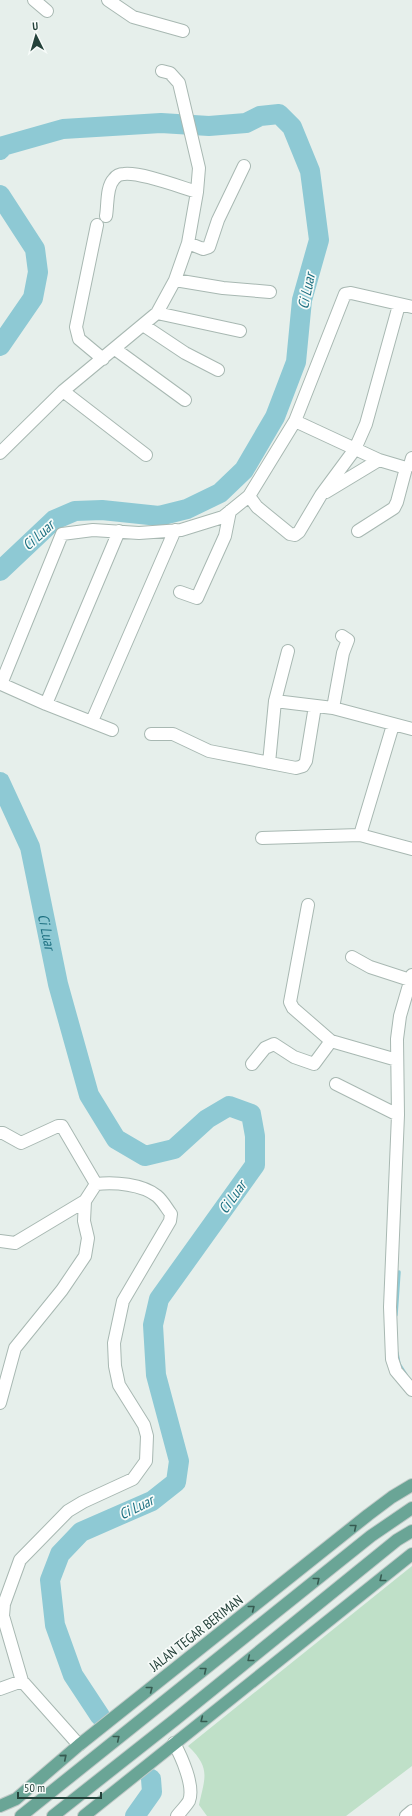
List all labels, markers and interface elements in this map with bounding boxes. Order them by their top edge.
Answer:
north arrow [16,16,56,56]
text: U [32,19,39,33]
water label: Ci Luar [293,270,319,311]
water label: Ci Luar [18,515,59,554]
water label: Ci Luar [34,912,61,953]
water label: Ci Luar [214,1175,251,1217]
water label: Ci Luar [116,1490,158,1523]
one-way arrow [349,1524,356,1531]
one-way arrow [379,1574,386,1581]
one-way arrow [312,1577,319,1584]
street label: JALAN TEGAR BERIMAN [145,1591,246,1676]
one-way arrow [248,1606,255,1613]
one-way arrow [248,1655,255,1662]
one-way arrow [200,1667,207,1674]
one-way arrow [146,1686,153,1693]
one-way arrow [200,1716,207,1723]
one-way arrow [112,1736,120,1743]
one-way arrow [60,1755,67,1762]
scale bar [18,1774,101,1800]
text: 50 m [24,1780,45,1795]

